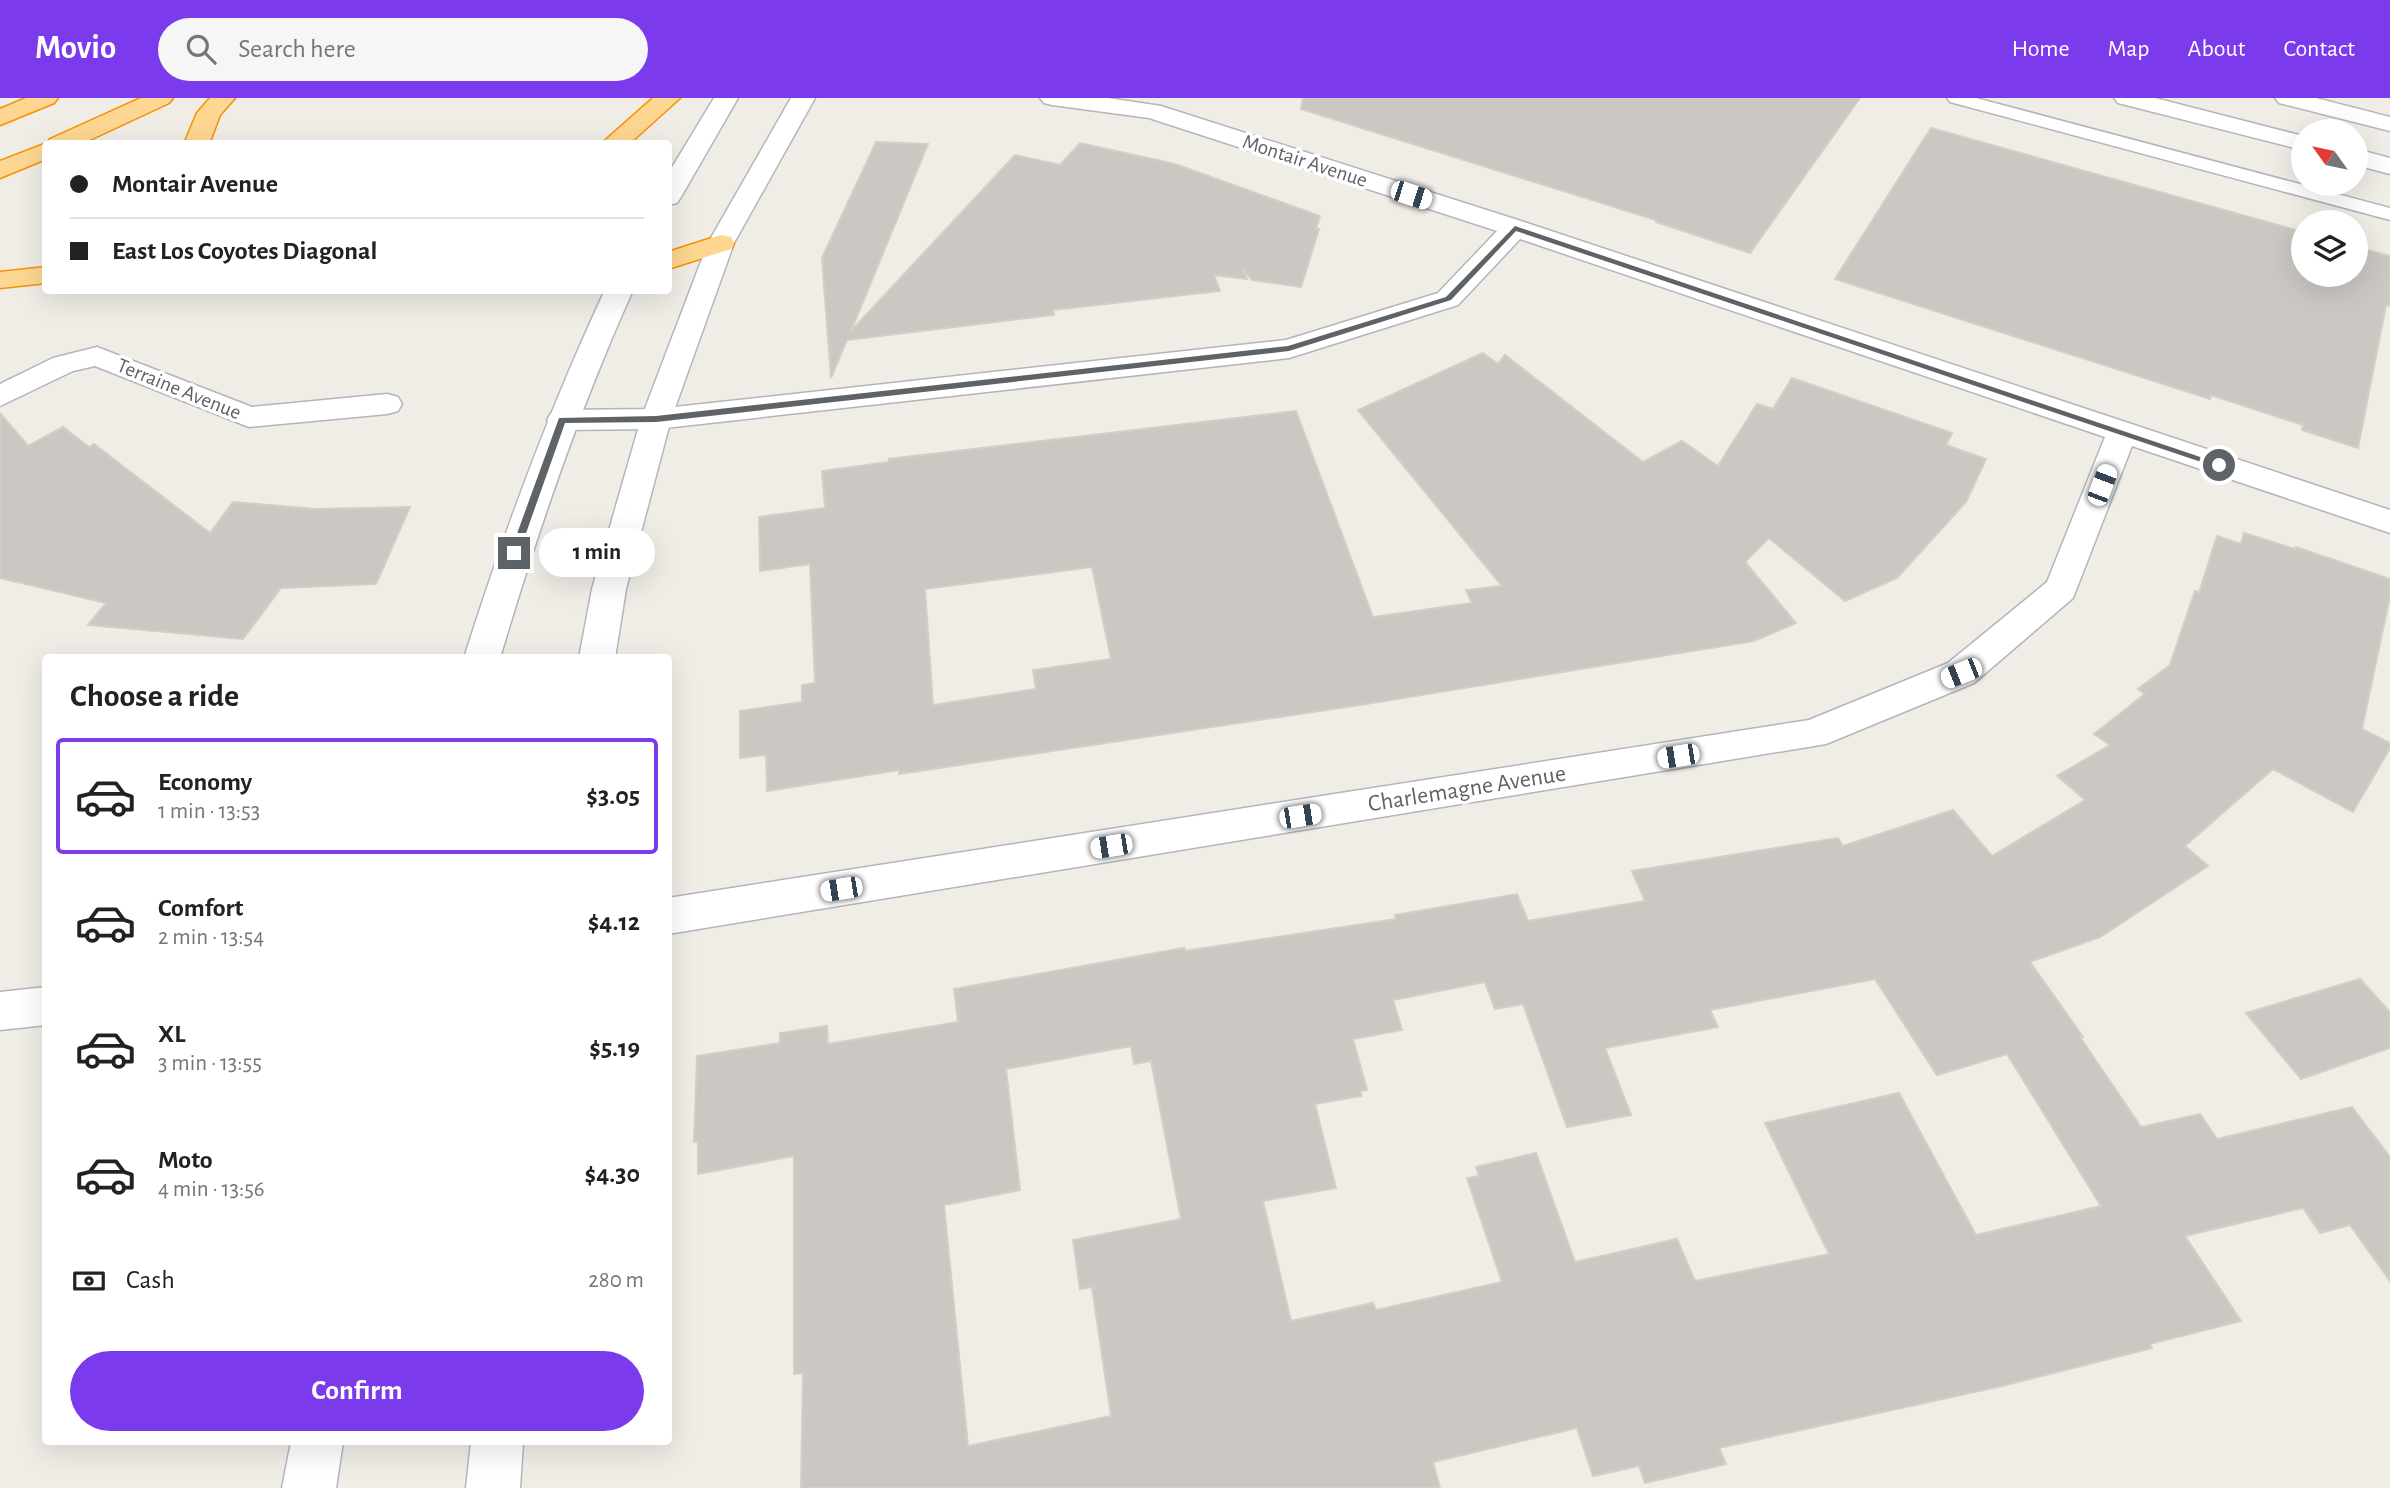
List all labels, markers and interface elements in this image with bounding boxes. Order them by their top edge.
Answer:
search box [158,18,648,81]
icon: search [182,30,220,68]
text: Movio [35,32,116,65]
text: Search here [238,36,356,62]
text: Home [2012,37,2070,61]
text: Map [2108,37,2150,61]
text: About [2188,37,2245,61]
text: Contact [2283,37,2355,61]
north arrow [2291,119,2368,196]
map controls [2291,119,2368,287]
street label: Montair Avenue [1240,131,1370,191]
text: Montair Avenue [112,171,278,197]
car [1388,179,1435,211]
button: layers [2291,210,2368,287]
text: East Los Coyotes Diagonal [112,238,377,264]
street label: Terraine Avenue [114,355,244,423]
route start [2203,449,2235,481]
car [2085,462,2120,508]
callout: 1 min [538,528,654,578]
route end [498,537,530,569]
text: 1 min [573,541,621,564]
car [1938,655,1985,691]
text: Choose a ride [70,680,239,712]
car [1656,742,1701,770]
street label: Charlemagne Avenue [1366,762,1568,816]
icon: car [74,765,137,828]
text: Economy [158,769,252,795]
text: $3.05 [586,783,640,809]
text: 1 min · 13:53 [158,800,260,823]
car [1278,802,1323,830]
car [1089,832,1134,860]
car [819,875,864,903]
icon: car [74,891,137,954]
text: Comfort [158,895,243,921]
text: $4.12 [588,909,640,935]
text: 2 min · 13:54 [158,926,264,949]
icon: car [74,1017,137,1080]
text: XL [158,1021,185,1047]
text: $5.19 [589,1035,640,1061]
text: 3 min · 13:55 [158,1052,262,1075]
icon: car [74,1143,137,1206]
text: Moto [158,1147,213,1173]
text: $4.30 [585,1161,640,1187]
text: 4 min · 13:56 [158,1178,265,1201]
icon: cash [70,1262,108,1300]
text: Cash [126,1267,175,1293]
text: 280 m [588,1269,644,1292]
button: Confirm [70,1351,644,1431]

